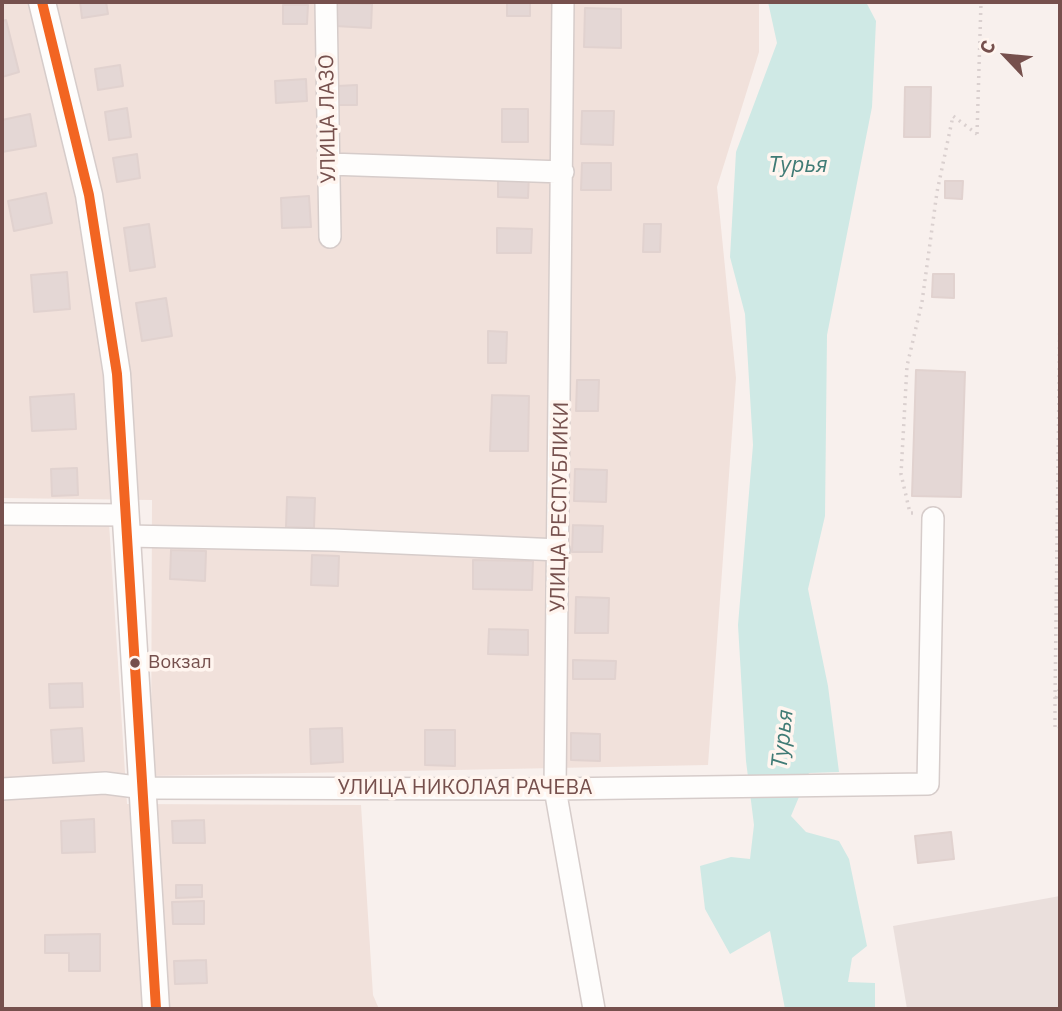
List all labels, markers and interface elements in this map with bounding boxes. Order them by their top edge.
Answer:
north arrow [971,21,1041,91]
text: С [974,36,1001,58]
street label: УЛИЦА ЛАЗО [314,54,342,184]
water label: Турья [768,151,828,179]
street label: УЛИЦА РЕСПУБЛИКИ [546,401,574,613]
place label: Вокзал [148,652,212,674]
marker: Вокзал [128,656,142,670]
water label: Турья [766,708,800,770]
street label: УЛИЦА НИКОЛАЯ РАЧЕВА [337,775,593,801]

